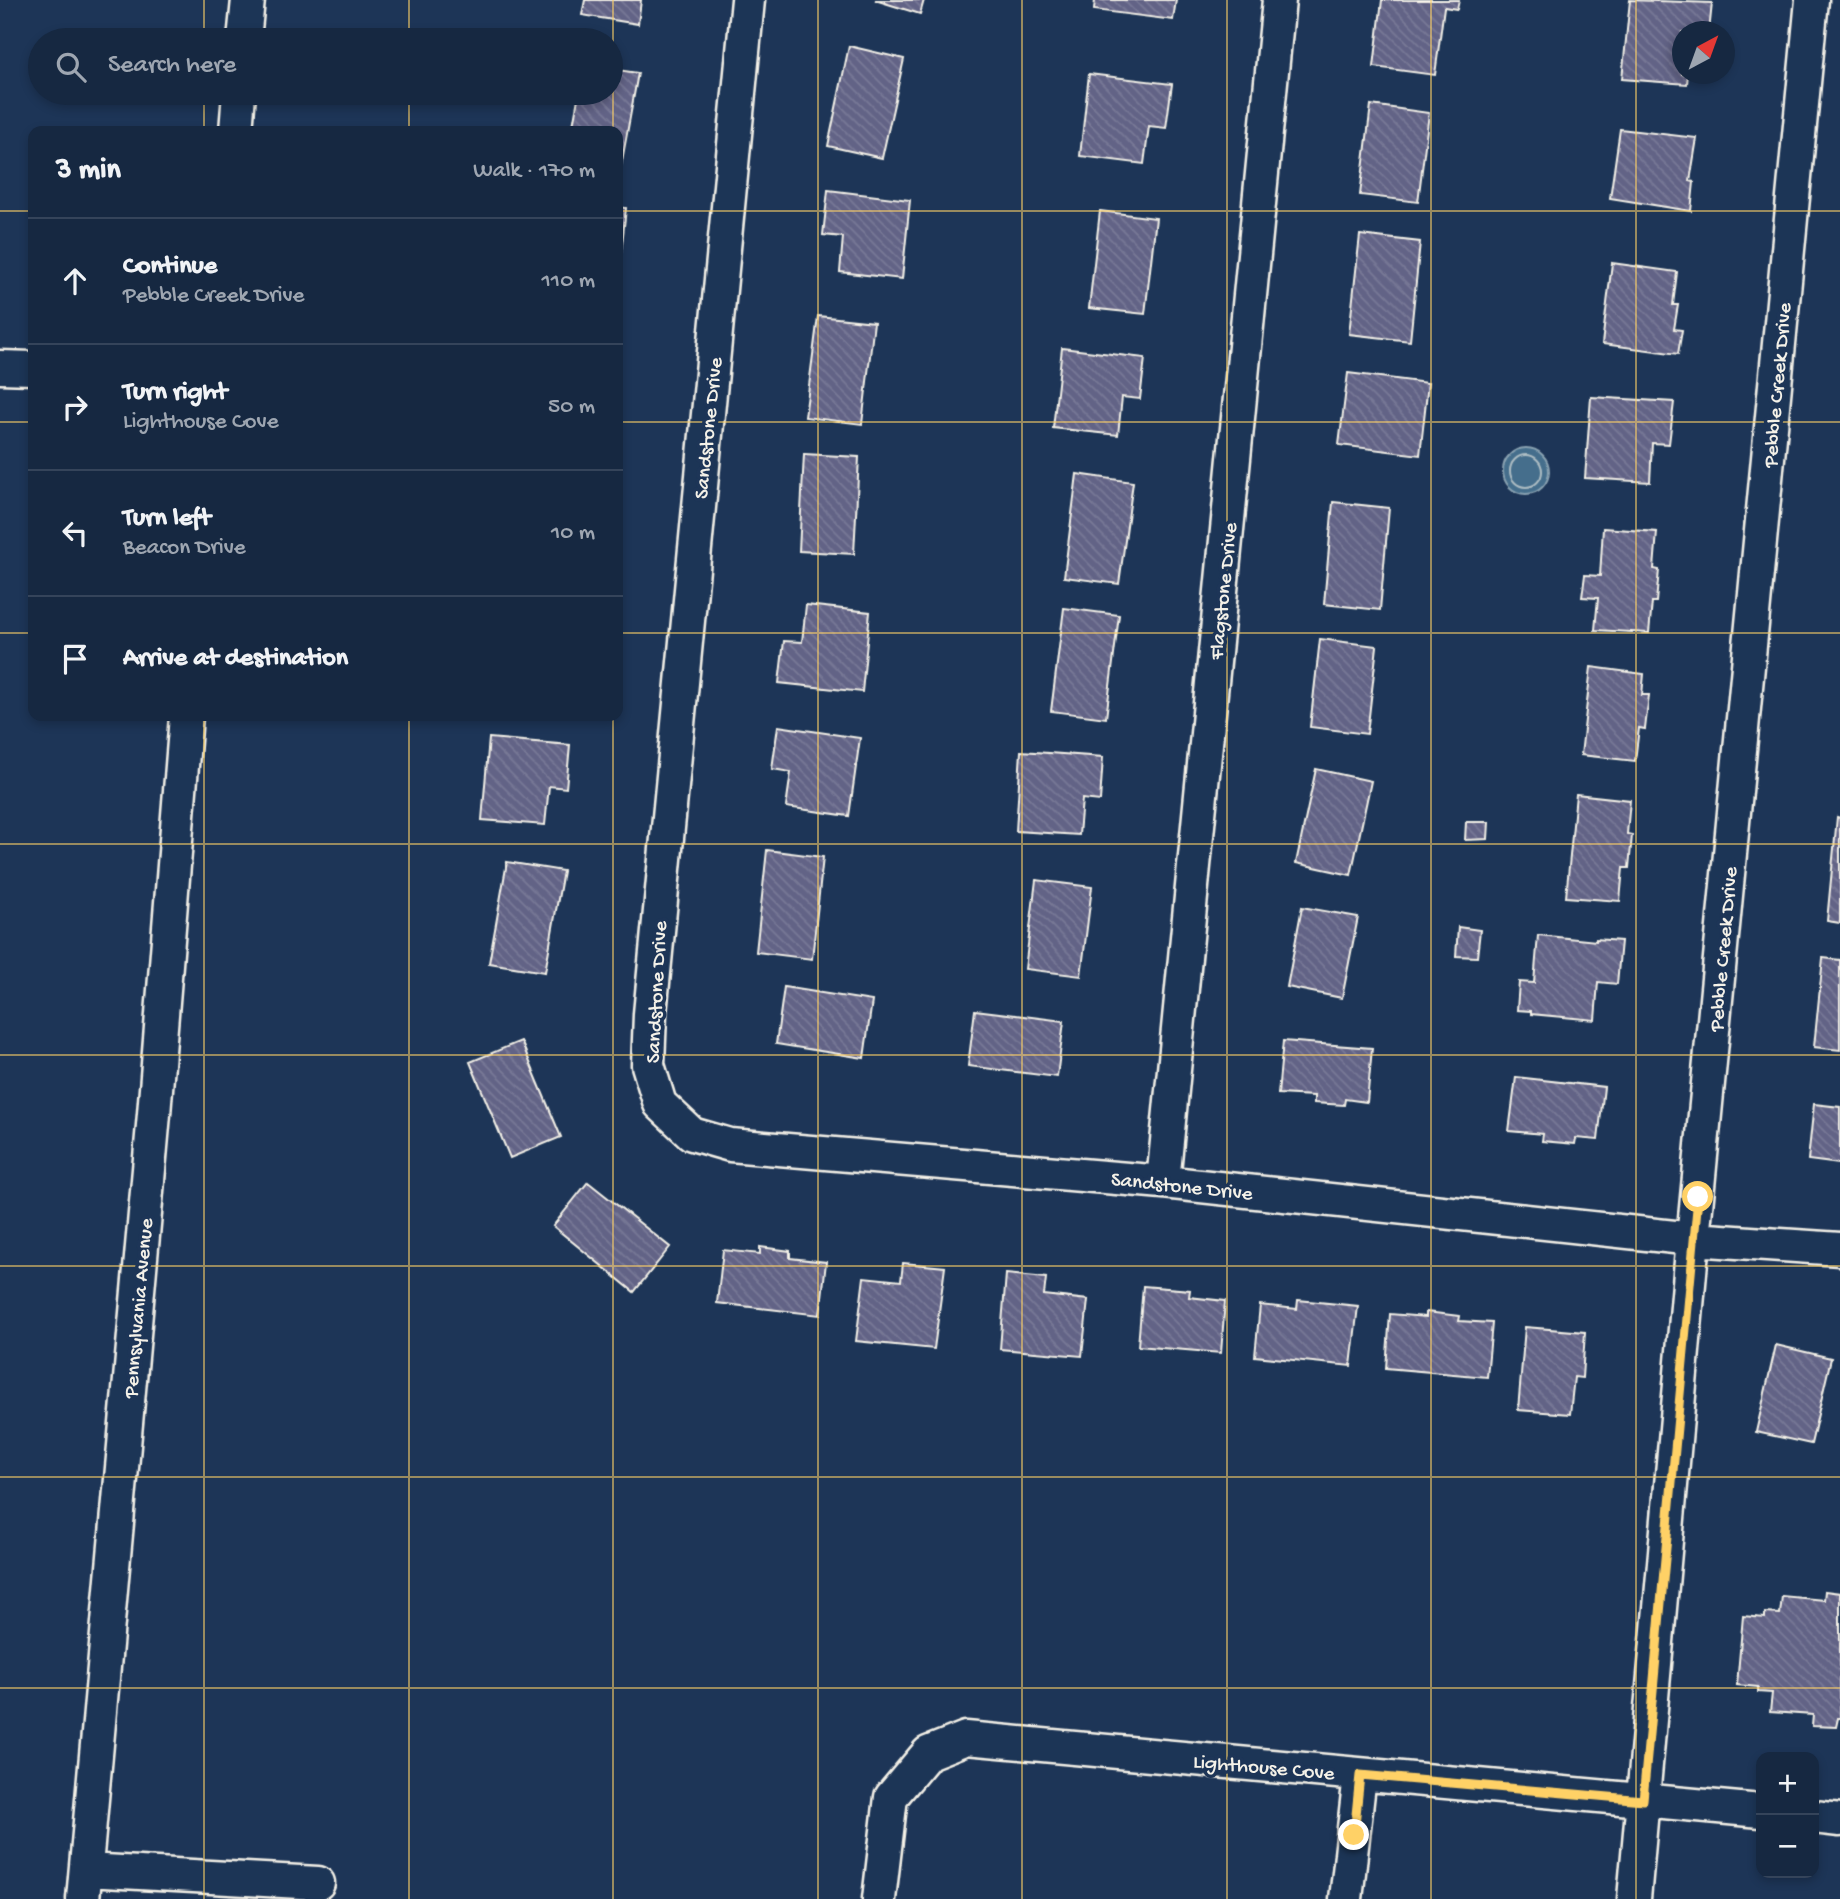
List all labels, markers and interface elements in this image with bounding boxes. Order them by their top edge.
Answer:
north arrow [1672,21,1735,84]
search box [28,28,623,105]
icon: search [52,48,90,86]
text: Search here [108,51,236,82]
text: 3 min [56,154,121,189]
text: Walk · 170 m [473,158,595,185]
text: Continue [123,252,217,283]
icon: ahead [56,262,94,300]
text: 110 m [542,268,595,295]
text: Pebble Creek Drive [123,283,304,310]
street label: Pebble Creek Drive [1760,301,1799,470]
street label: Sandstone Drive [691,355,730,501]
text: Turn right [123,378,227,409]
icon: right [56,388,94,426]
text: 50 m [548,394,595,421]
text: Lighthouse Cove [123,409,279,436]
text: Turn left [123,504,211,535]
icon: left [56,514,94,552]
text: 10 m [551,520,595,547]
street label: Flagstone Drive [1206,520,1245,662]
text: Beacon Drive [123,535,246,562]
icon: arrive [56,640,94,678]
text: Arrive at destination [123,644,348,675]
street label: Pebble Creek Drive [1706,865,1745,1034]
street label: Sandstone Drive [642,919,675,1064]
street label: Sandstone Drive [1109,1169,1255,1208]
route start [1682,1181,1713,1212]
street label: Pennsylvania Avenue [120,1216,161,1400]
street label: Lighthouse Cove [1192,1751,1337,1788]
map controls [1756,1752,1819,1878]
button: + [1756,1752,1819,1815]
button: − [1756,1815,1819,1878]
route end [1338,1819,1369,1850]

